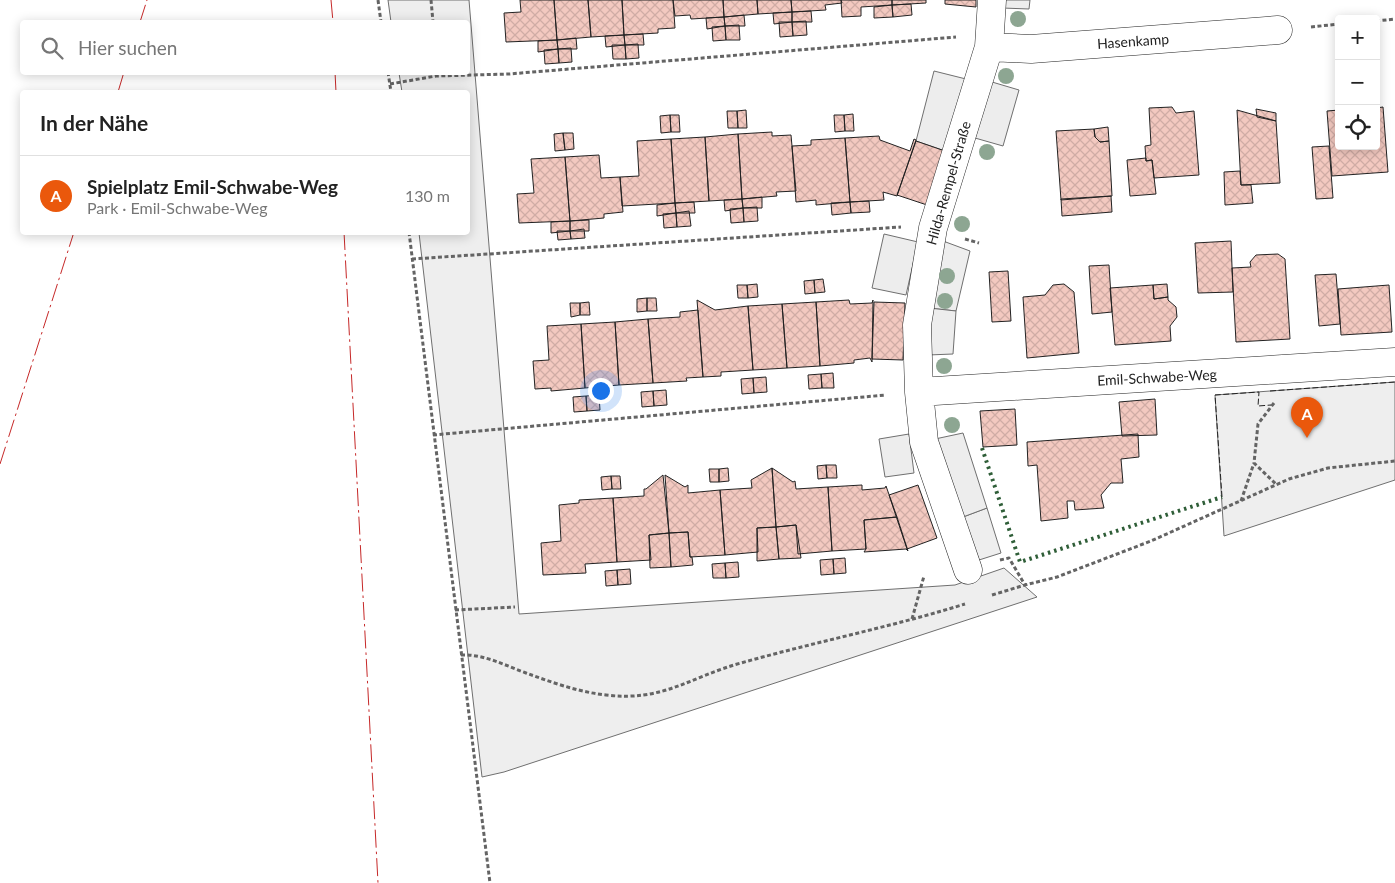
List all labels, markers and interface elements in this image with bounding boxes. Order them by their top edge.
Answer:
map controls [1335,15,1380,150]
button: + [1335,15,1380,60]
search box [20,20,470,75]
street label: Hasenkamp [1096,30,1170,52]
icon: search [38,34,66,62]
text: Hier suchen [78,36,177,59]
button: − [1335,60,1380,105]
button: locate [1335,105,1380,150]
text: In der Nähe [40,110,148,135]
street label: Hilda-Rempel-Straße [922,119,974,247]
text: Spielplatz Emil-Schwabe-Weg [87,175,338,198]
text: A [50,186,62,205]
text: 130 m [405,186,450,205]
text: Park · Emil-Schwabe-Weg [87,198,267,217]
street label: Emil-Schwabe-Weg [1097,365,1217,389]
your location [588,378,614,404]
pin: A [1291,397,1323,438]

